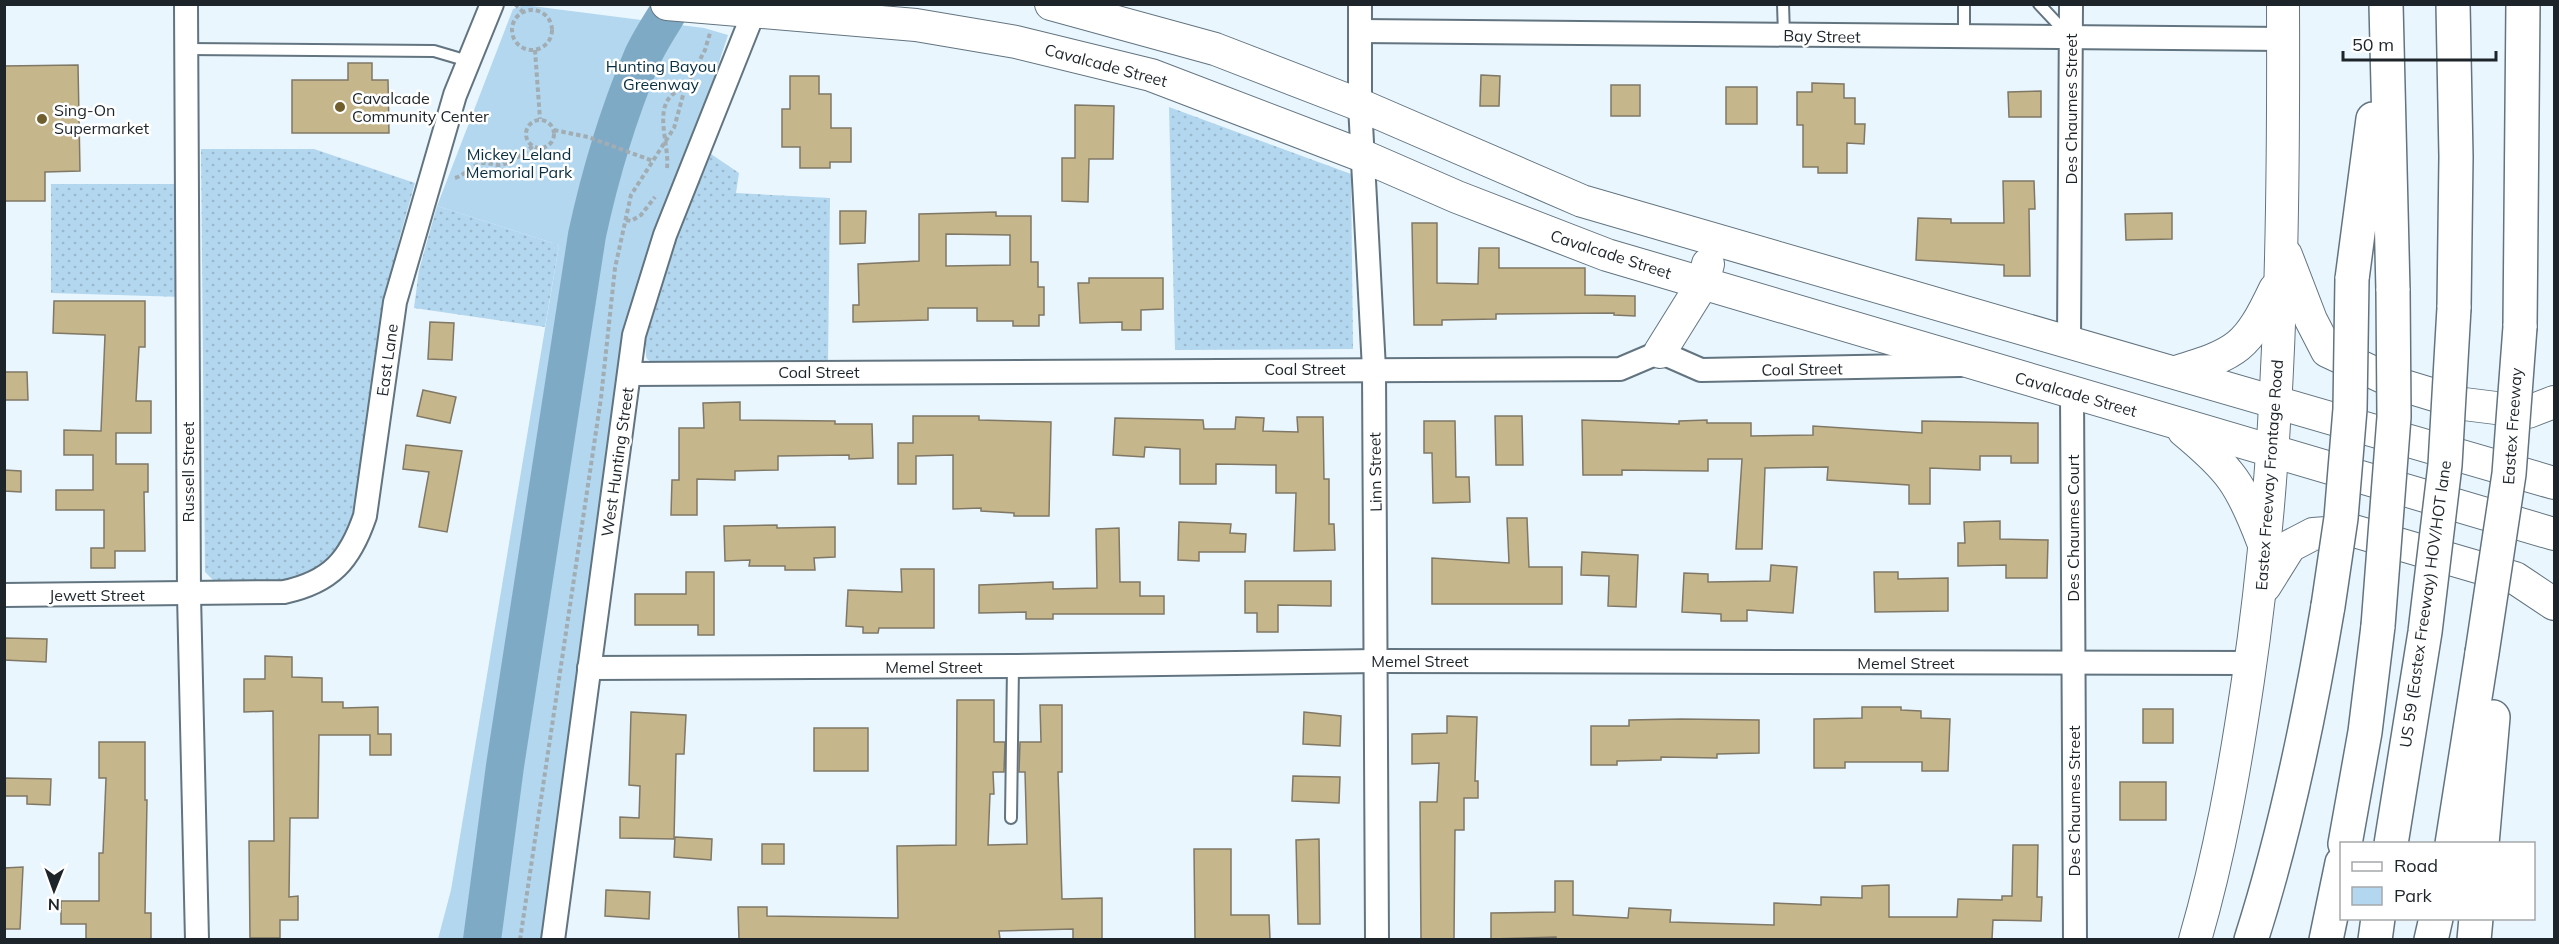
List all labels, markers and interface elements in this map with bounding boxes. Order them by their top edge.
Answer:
scale bar [2343,24,2496,62]
street label: Bay Street [1783,25,1861,47]
street label: Des Chaumes Street [2061,33,2081,185]
text: 50 m [2352,33,2394,56]
street label: Cavalcade Street [1042,39,1170,91]
park label: Hunting Bayou Greenway [606,56,716,94]
place label: Cavalcade Community Center [352,88,489,126]
place label: Sing-On Supermarket [54,100,150,138]
marker: Cavalcade Community Center [333,100,347,114]
marker: Sing-On Supermarket [35,112,49,126]
park label: Mickey Leland Memorial Park [466,144,573,182]
street label: Cavalcade Street [1548,225,1674,283]
street label: East Lane [372,323,402,397]
street label: Coal Street [1761,358,1843,380]
street label: Coal Street [1264,359,1346,379]
street label: Eastex Freeway Frontage Road [2251,359,2287,591]
street label: Coal Street [778,362,860,382]
street label: Eastex Freeway [2498,366,2526,485]
street label: Cavalcade Street [2013,367,2140,421]
street label: West Hunting Street [597,385,637,538]
street label: Russell Street [178,421,198,522]
street label: Linn Street [1364,432,1386,512]
street label: Des Chaumes Court [2063,454,2083,602]
street label: US 59 (Eastex Freeway) HOV/HOT lane [2395,459,2455,749]
street label: Jewett Street [49,585,145,605]
street label: Memel Street [1371,651,1469,671]
street label: Memel Street [1857,653,1955,673]
street label: Memel Street [885,657,983,677]
street label: Des Chaumes Street [2064,725,2084,877]
legend [2340,842,2535,920]
text: Road [2394,854,2438,877]
north arrow [24,860,84,920]
text: Park [2394,884,2433,907]
text: N [48,895,60,915]

